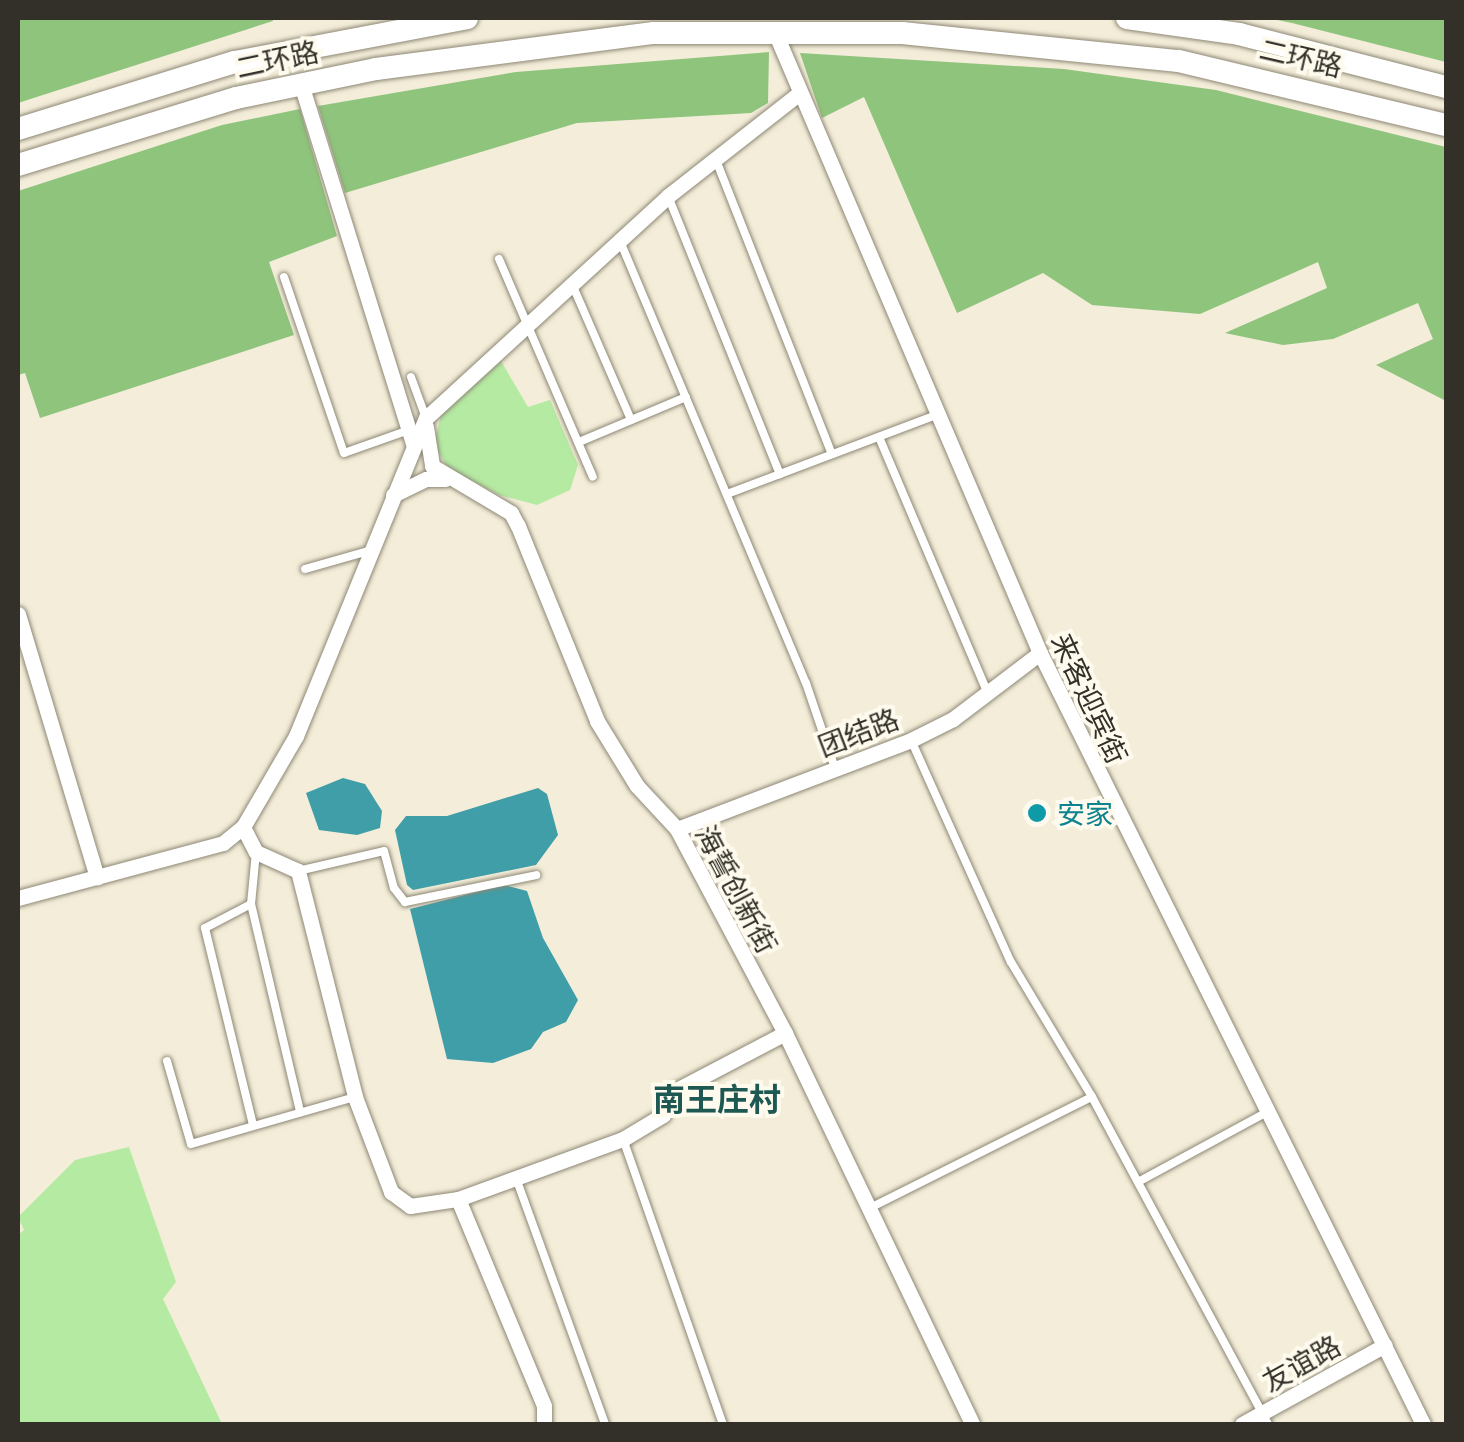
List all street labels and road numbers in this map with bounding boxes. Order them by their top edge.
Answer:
street label: 二环路 [1256,31,1346,83]
street label: 二环路 [232,34,322,84]
street label: 来客迎宾街 [1045,627,1135,769]
street label: 团结路 [813,701,903,763]
street label: 海誓创新街 [689,819,785,959]
street label: 友谊路 [1256,1328,1346,1398]

